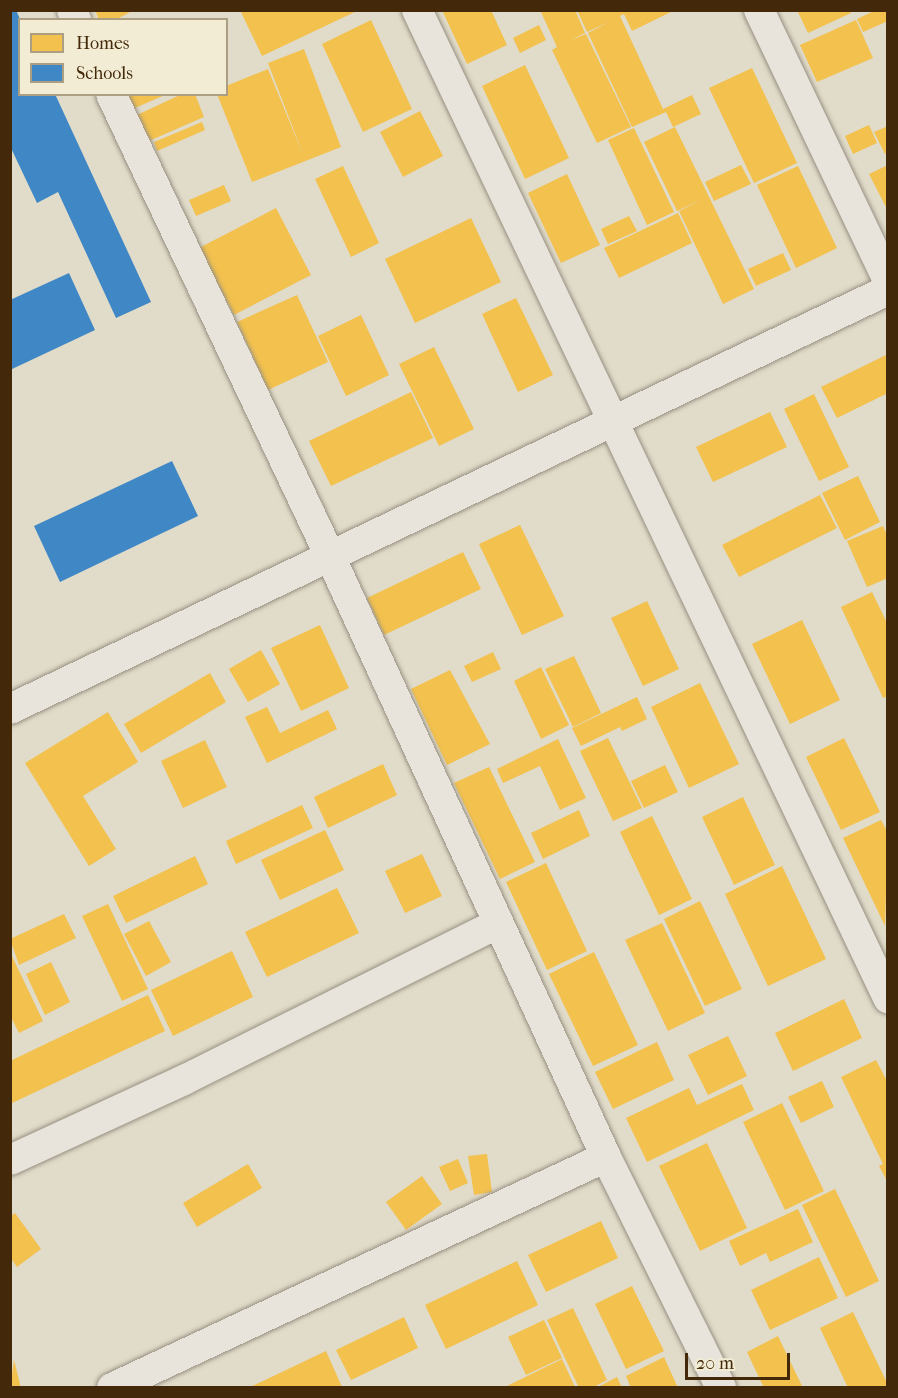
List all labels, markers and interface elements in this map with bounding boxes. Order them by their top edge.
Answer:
legend [18,18,228,96]
text: Homes [76,33,130,54]
text: Schools [76,63,133,84]
scale bar [688,1341,793,1379]
text: 20 m [696,1353,734,1374]

